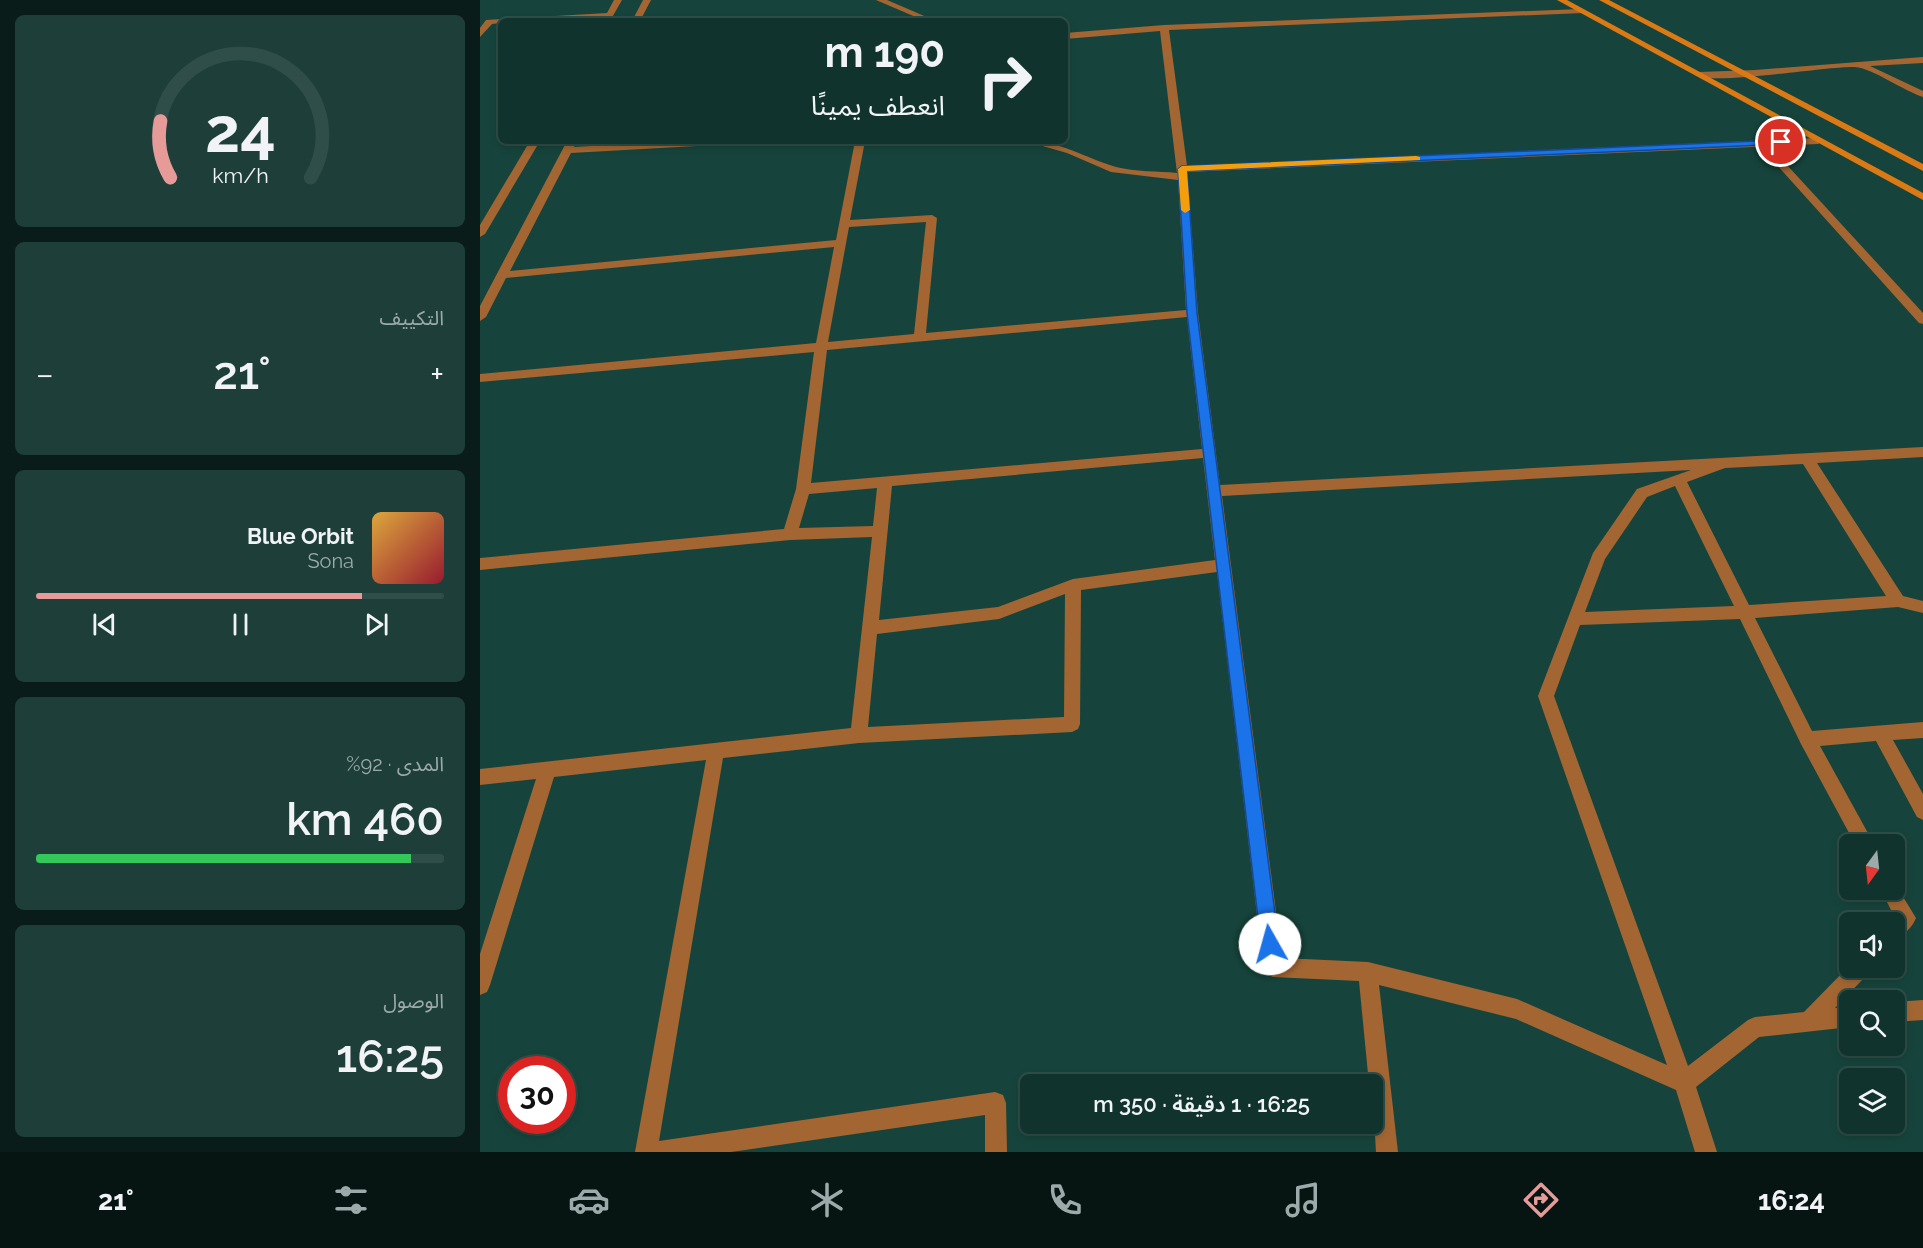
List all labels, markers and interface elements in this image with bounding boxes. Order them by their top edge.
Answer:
text: 190 m [825,28,945,77]
icon: right [966,42,1044,120]
text: انعطف يمينًا [811,90,945,121]
text: 24 [205,93,275,167]
pin [1755,116,1806,167]
icon: arrive [1764,125,1797,158]
text: km/h [212,164,268,189]
text: التكييف [380,306,444,330]
text: 21° [213,347,271,400]
text: − [36,355,54,394]
text: + [430,355,444,394]
text: Blue Orbit [247,523,354,549]
text: Sona [307,549,354,573]
icon: previous [88,608,121,641]
icon: pause [224,608,257,641]
icon: next [360,608,393,641]
text: المدى · 92% [346,752,444,776]
text: 460 km [286,793,444,846]
north arrow [1839,834,1905,900]
map controls [1839,834,1905,1134]
position arrow [1238,912,1302,976]
button: sound [1839,912,1905,978]
text: الوصول [383,989,444,1013]
button: search [1839,990,1905,1056]
text: 16:25 [336,1030,444,1083]
speed limit sign: 30 [498,1056,576,1134]
button: layers [1839,1068,1905,1134]
text: 16:25 · 1 دقيقة · 350 m [1093,1091,1310,1117]
icon: filters [330,1179,372,1221]
icon: car [568,1179,610,1221]
icon: climate [806,1179,848,1221]
icon: phone [1044,1179,1086,1221]
icon: music [1282,1179,1324,1221]
icon: directions [1520,1179,1562,1221]
text: 21° [98,1185,134,1216]
text: 16:24 [1758,1185,1825,1216]

